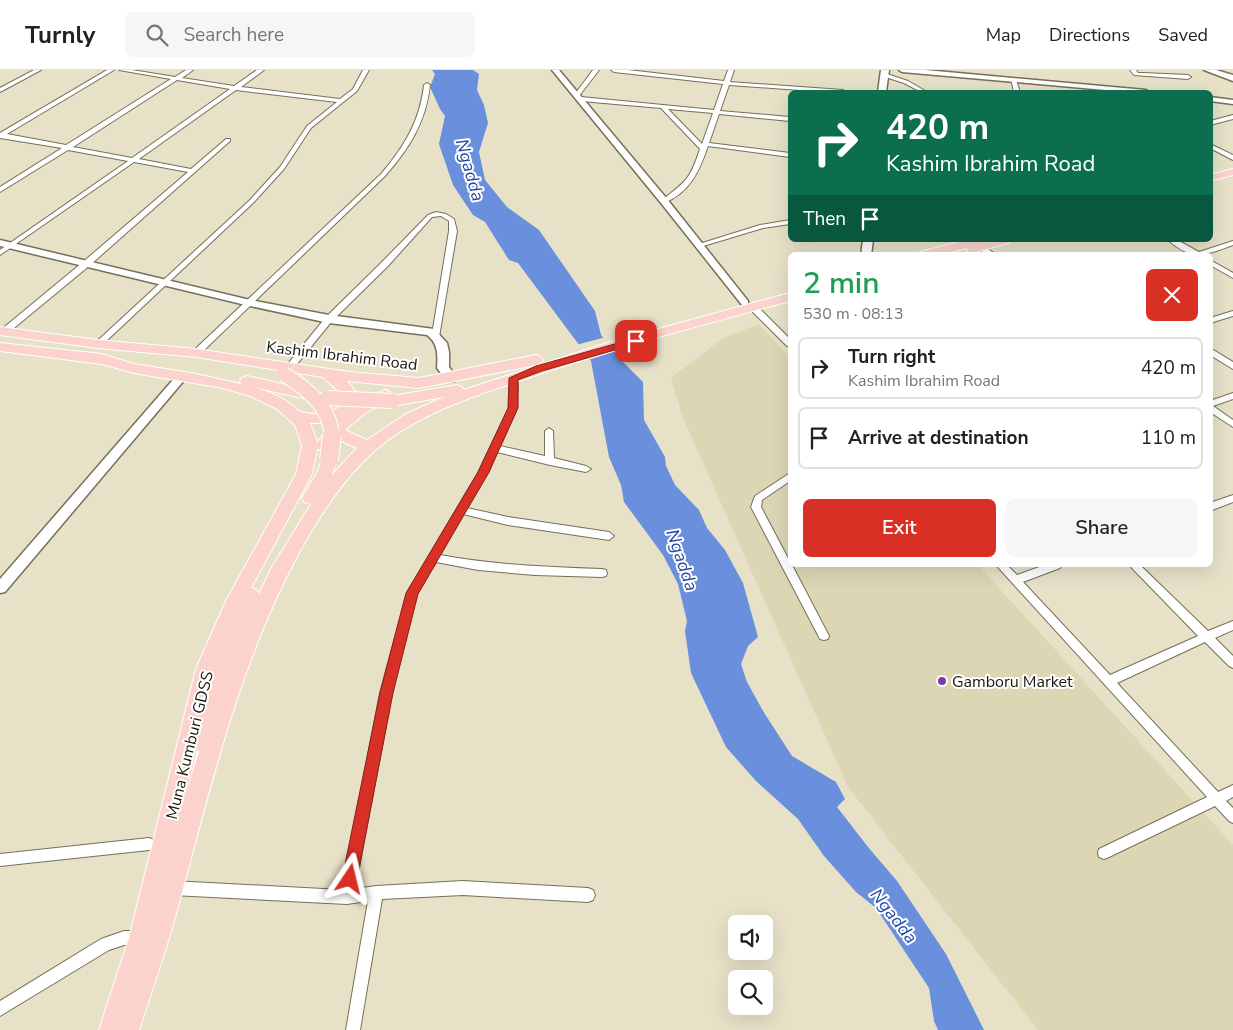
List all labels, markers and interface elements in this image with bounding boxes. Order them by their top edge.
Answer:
search box [125,12,475,57]
text: Turnly [25,19,95,51]
icon: search [143,21,171,49]
text: Search here [183,22,284,48]
text: Map [986,23,1021,47]
text: Directions [1049,23,1130,47]
text: Saved [1158,23,1208,47]
text: 420 m [886,104,989,151]
icon: right [803,110,868,175]
water label: Ngadda [450,136,490,204]
text: Kashim Ibrahim Road [886,149,1095,179]
icon: arrive [856,205,884,233]
text: Then [803,206,846,232]
text: 2 min [803,263,879,304]
button: close [1146,269,1198,321]
text: 530 m · 08:13 [803,303,904,325]
pin [615,320,657,362]
icon: arrive [622,327,650,355]
street label: Kashim Ibrahim Road [265,336,419,376]
text: Turn right [848,344,935,370]
icon: right [805,354,833,382]
text: 420 m [1141,355,1196,381]
text: Kashim Ibrahim Road [848,370,1000,392]
icon: arrive [805,424,833,452]
text: Arrive at destination [848,425,1029,451]
text: 110 m [1141,425,1196,451]
button: Exit [803,499,996,557]
button: Share [1006,499,1198,557]
water label: Ngadda [660,526,704,594]
street label: Muna Kumburi GDSS [161,669,219,822]
place label: Gamboru Market [952,671,1073,693]
marker: Gamboru Market [936,675,948,687]
position arrow [323,852,375,904]
water label: Ngadda [865,883,923,949]
map controls [728,915,773,1015]
button: sound [728,915,773,960]
button: search [728,970,773,1015]

